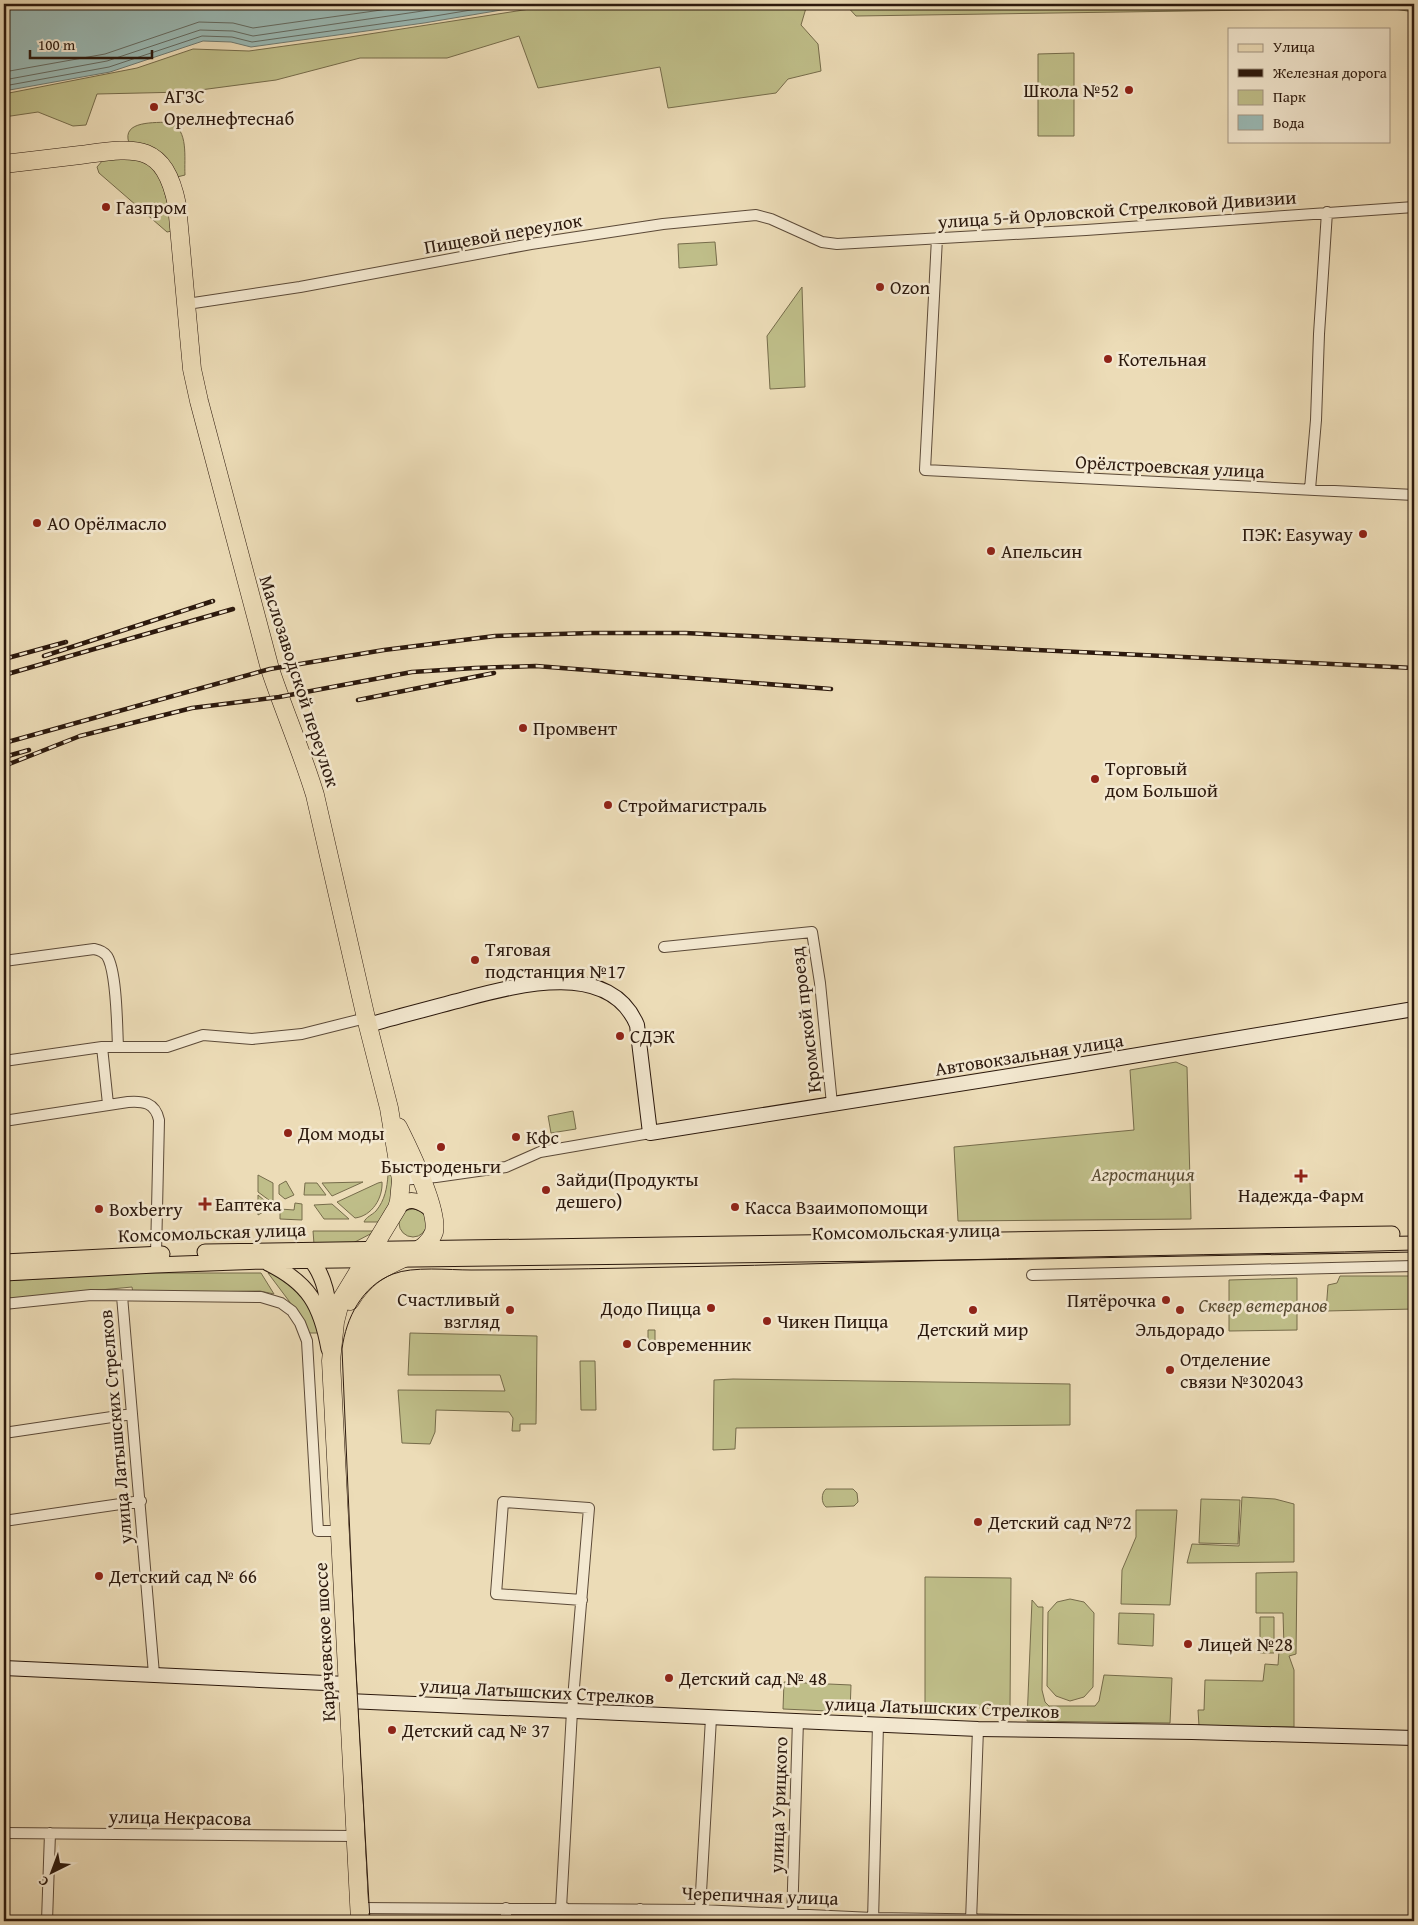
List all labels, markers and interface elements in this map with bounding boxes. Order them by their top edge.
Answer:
scale bar [30,28,152,60]
legend [1228,28,1390,142]
text: 100 m [38,34,76,55]
text: Улица [1273,36,1316,57]
text: Железная дорога [1272,62,1388,83]
place label: Школа №52 [1024,76,1119,104]
place label: АГЗС Орелнефтеснаб [164,82,294,132]
marker: Школа №52 [1123,84,1135,96]
text: Парк [1273,86,1306,107]
marker: АГЗС Орелнефтеснаб [148,101,160,113]
text: Вода [1273,112,1305,133]
street label: улица 5-й Орловской Стрелковой Дивизии [936,182,1297,236]
place label: Газпром [116,193,187,221]
marker: Газпром [100,201,112,213]
street label: Пищевой переулок [422,205,584,261]
place label: Ozon [890,273,931,301]
marker: Ozon [874,281,886,293]
place label: Котельная [1118,345,1207,373]
marker: Котельная [1102,353,1114,365]
street label: Орёлстроевская улица [1075,447,1265,485]
place label: АО Орёлмасло [47,509,167,537]
marker: АО Орёлмасло [31,517,43,529]
place label: ПЭК: Easyway [1242,520,1354,548]
marker: ПЭК: Easyway [1357,528,1369,540]
place label: Апельсин [1001,537,1082,565]
marker: Апельсин [985,545,997,557]
street label: Маслозаводской переулок [253,571,348,791]
place label: Промвент [533,714,618,742]
marker: Промвент [517,722,529,734]
place label: Торговый дом Большой [1105,754,1218,804]
marker: Торговый дом Большой [1089,773,1101,785]
place label: Строймагистраль [618,791,767,819]
marker: Строймагистраль [602,799,614,811]
place label: Тяговая подстанция №17 [485,935,626,985]
street label: Кромской проезд [782,945,828,1095]
marker: Тяговая подстанция №17 [469,954,481,966]
place label: СДЭК [630,1022,675,1050]
street label: Автовокзальная улица [933,1025,1125,1083]
marker: СДЭК [614,1030,626,1042]
place label: Дом моды [297,1119,385,1147]
place label: Кфс [526,1123,559,1151]
marker: Дом моды [282,1127,294,1139]
marker: Кфс [510,1131,522,1143]
marker: Быстроденьги [435,1141,447,1153]
place label: Быстроденьги [381,1152,501,1180]
park label: Агростанция [1090,1160,1195,1188]
place label: Зайди(Продукты дешего) [556,1165,699,1215]
marker: Надежда-Фарм [1295,1170,1307,1182]
place label: Надежда-Фарм [1238,1181,1364,1209]
marker: Зайди(Продукты дешего) [540,1184,552,1196]
place label: Еаптека [215,1190,281,1218]
place label: Касса Взаимопомощи [745,1193,928,1221]
place label: Boxberry [109,1195,183,1223]
marker: Еаптека [199,1198,211,1210]
marker: Касса Взаимопомощи [729,1201,741,1213]
marker: Boxberry [93,1203,105,1215]
street label: Комсомольская улица [117,1215,307,1249]
street label: Комсомольская улица [812,1215,1000,1247]
place label: Счастливый взгляд [397,1285,500,1335]
place label: Пятёрочка [1067,1286,1156,1314]
park label: Сквер ветеранов [1198,1291,1328,1319]
place label: Додо Пицца [600,1294,701,1322]
marker: Пятёрочка [1160,1294,1172,1306]
marker: Додо Пицца [705,1302,717,1314]
marker: Счастливый взгляд [504,1304,516,1316]
marker: Детский мир [967,1304,979,1316]
marker: Эльдорадо [1174,1304,1186,1316]
place label: Чикен Пицца [777,1307,888,1335]
street label: улица Латышских Стрелков [91,1309,139,1546]
marker: Чикен Пицца [761,1315,773,1327]
place label: Детский мир [917,1315,1028,1343]
place label: Эльдорадо [1135,1315,1225,1343]
place label: Современник [637,1330,751,1358]
marker: Современник [621,1338,633,1350]
place label: Отделение связи №302043 [1180,1345,1304,1395]
marker: Отделение связи №302043 [1164,1364,1176,1376]
place label: Детский сад №72 [987,1508,1132,1536]
marker: Детский сад №72 [972,1516,984,1528]
place label: Детский сад № 66 [108,1562,257,1590]
street label: Карачевское шоссе [306,1562,342,1722]
marker: Детский сад № 66 [93,1570,105,1582]
place label: Лицей №28 [1198,1630,1293,1658]
marker: Лицей №28 [1182,1638,1194,1650]
place label: Детский сад № 48 [678,1664,827,1692]
street label: улица Латышских Стрелков [418,1671,655,1711]
marker: Детский сад № 48 [663,1672,675,1684]
street label: улица Латышских Стрелков [823,1689,1060,1725]
place label: Детский сад № 37 [401,1716,550,1744]
marker: Детский сад № 37 [386,1724,398,1736]
street label: улица Урицкого [762,1736,794,1875]
street label: улица Некрасова [107,1802,252,1832]
north arrow [28,1848,78,1898]
text: С [34,1872,53,1892]
street label: Черепичная улица [681,1878,839,1912]

